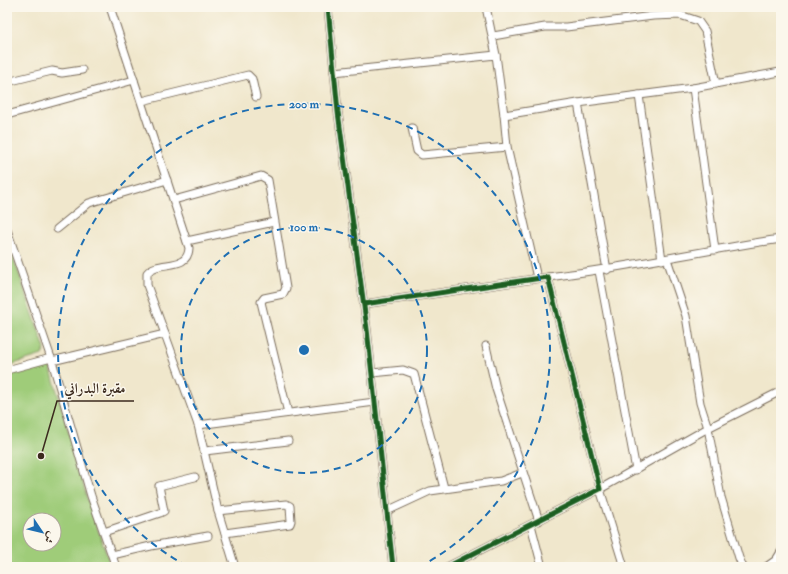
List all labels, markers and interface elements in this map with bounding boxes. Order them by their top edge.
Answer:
text: 200 m [289,97,320,112]
text: 100 m [290,220,319,235]
centre of rings [297,343,311,357]
callout: مقبرة البدراني [57,375,134,401]
text: مقبرة البدراني [64,380,125,400]
north arrow [22,512,62,552]
text: ش [41,529,58,546]

